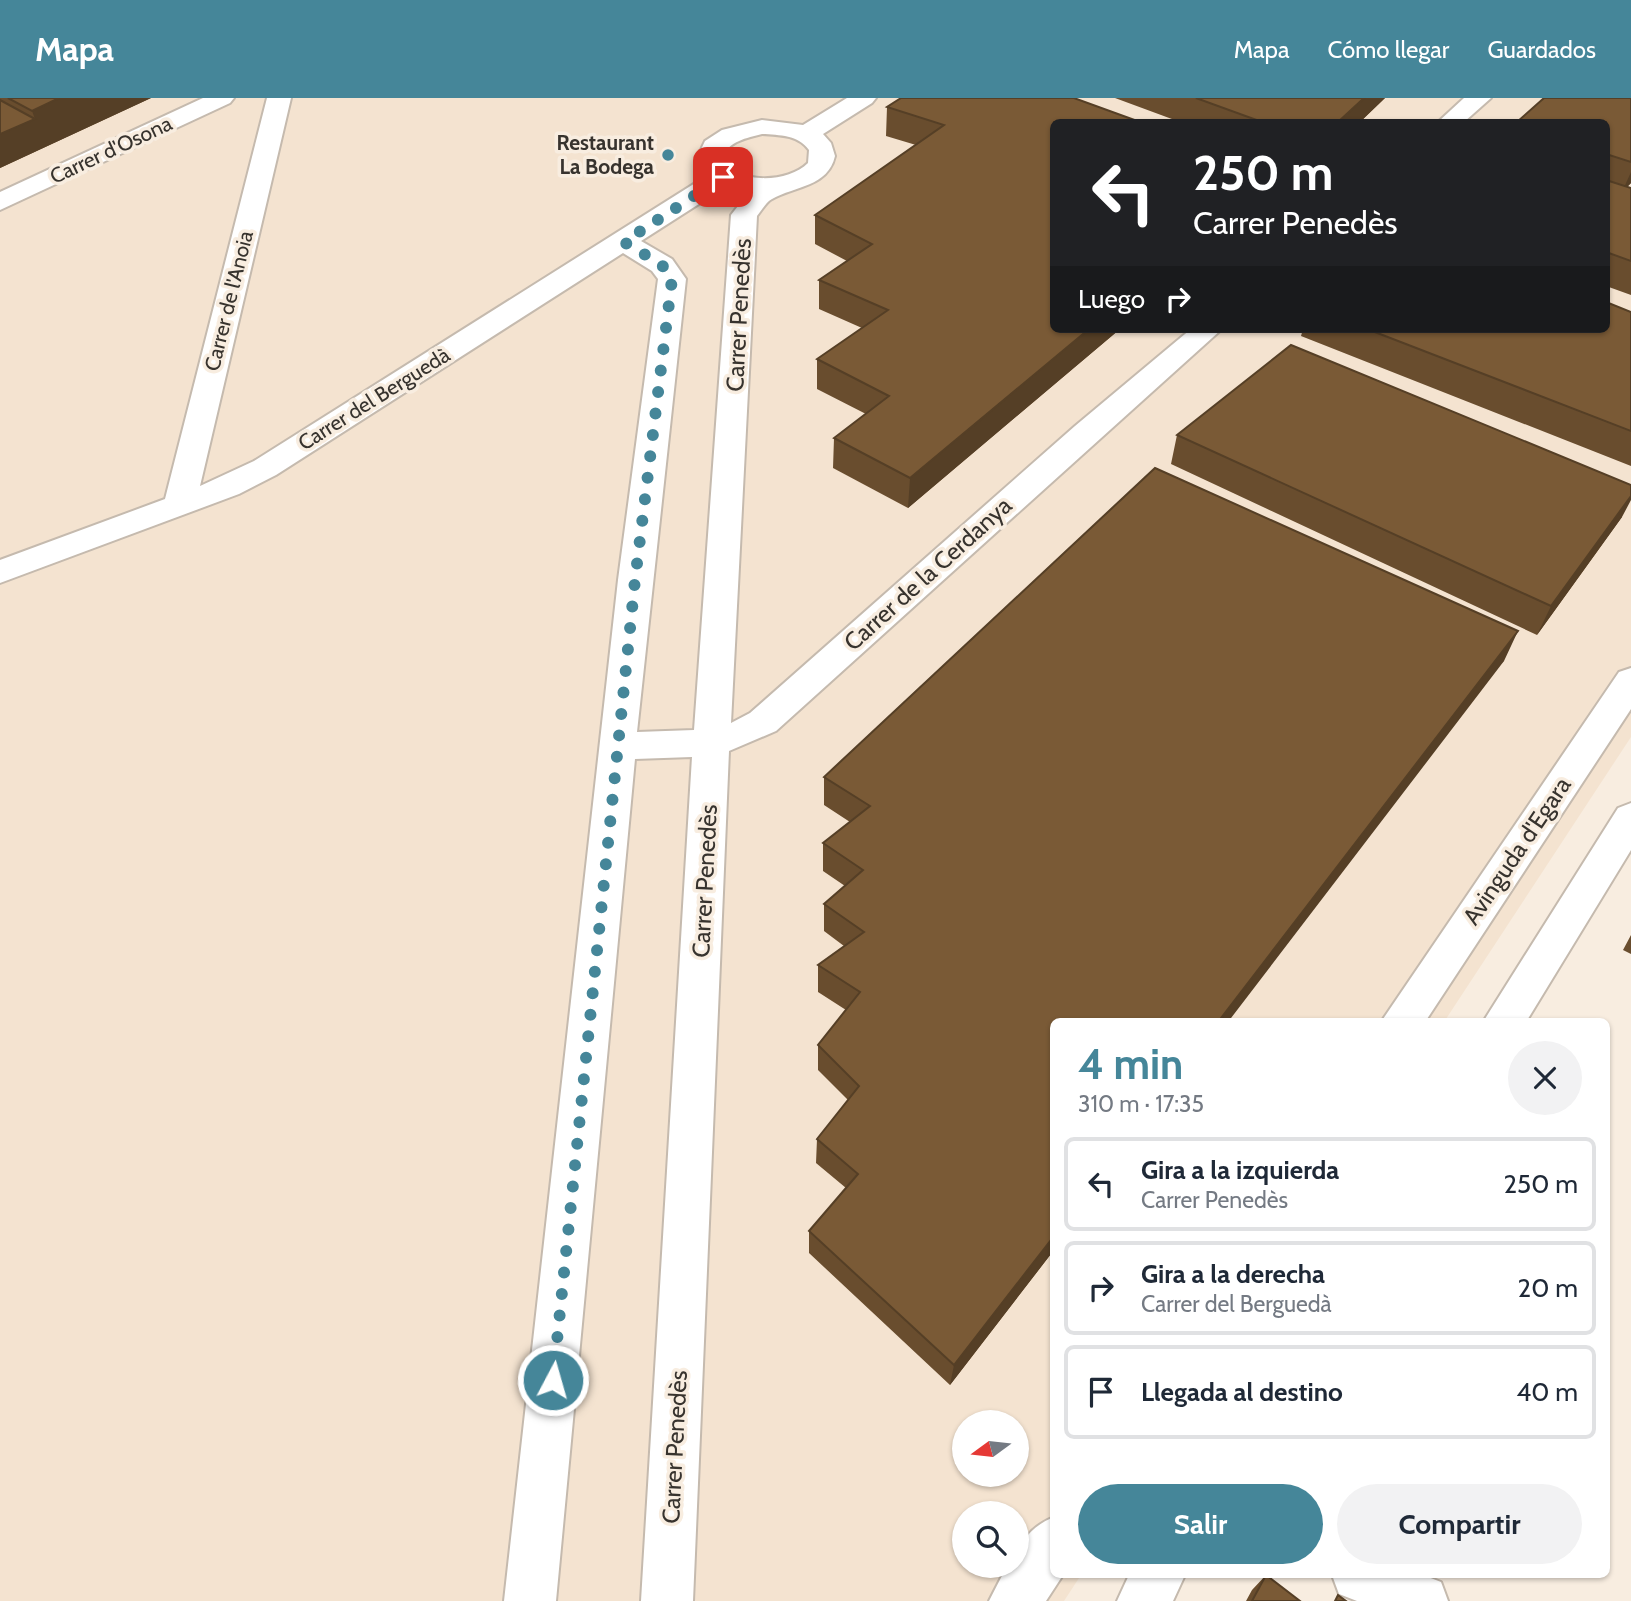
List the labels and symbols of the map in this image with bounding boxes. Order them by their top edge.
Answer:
street label: Carrer d'Osona [46,110,176,189]
place label: Restaurant La Bodega [556,130,655,179]
marker: Restaurant La Bodega [660,147,676,163]
pin [693,147,753,207]
street label: Carrer de l'Anoia [199,228,258,374]
street label: Carrer Penedès [720,238,757,392]
street label: Carrer del Berguedà [293,342,454,455]
street label: Carrer de la Cerdanya [838,490,1018,656]
street label: Avinguda d'Egara [1457,771,1577,930]
street label: Carrer Penedès [686,804,723,958]
position arrow [516,1343,590,1417]
street label: Carrer Penedès [656,1370,693,1524]
north arrow [952,1410,1029,1488]

